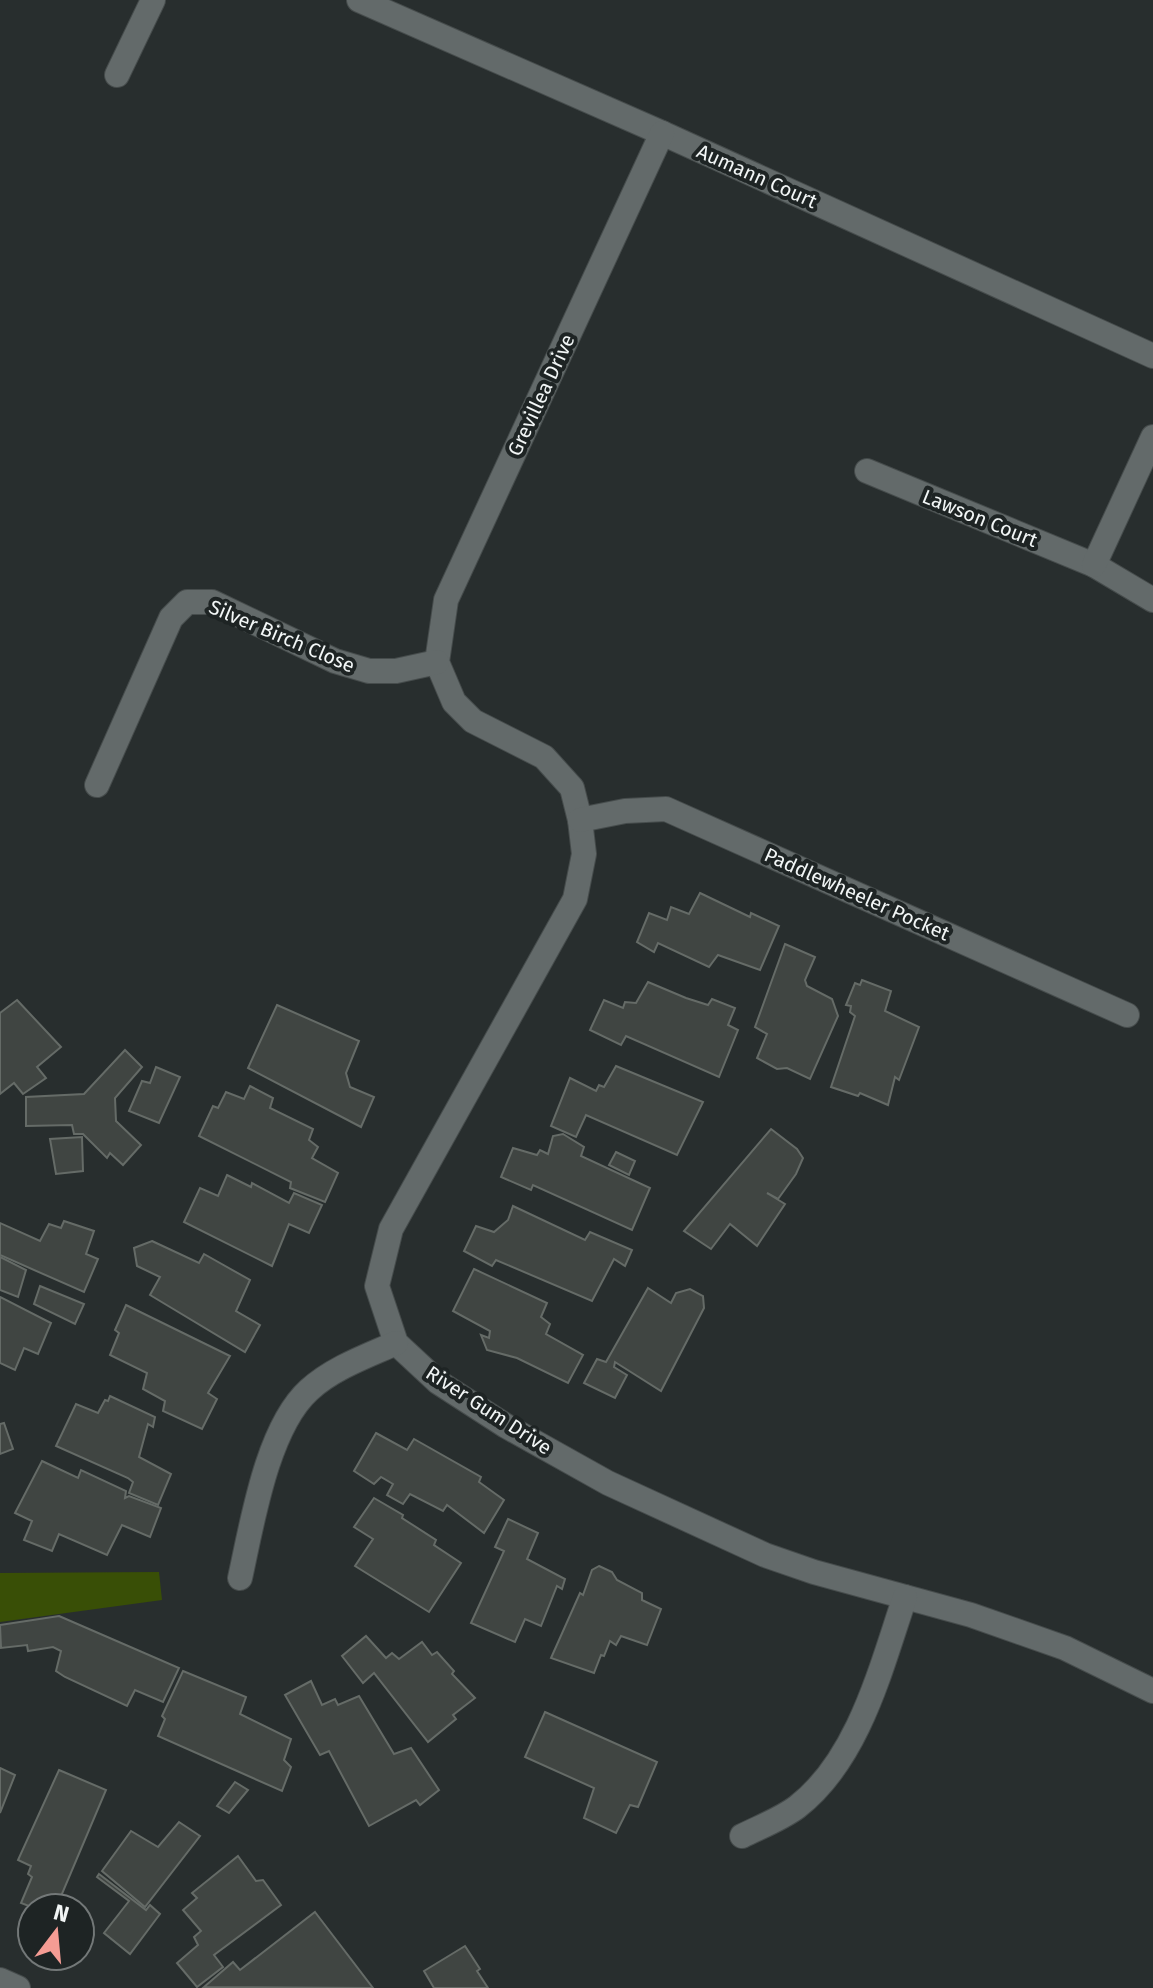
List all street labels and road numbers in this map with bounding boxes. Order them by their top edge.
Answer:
street label: Aumann Court [693,139,821,213]
street label: Grevillea Drive [502,330,580,460]
street label: Lawson Court [919,484,1042,552]
street label: Silver Birch Close [205,594,359,678]
street label: Paddlewheeler Pocket [761,842,954,946]
street label: River Gum Drive [422,1360,556,1460]

